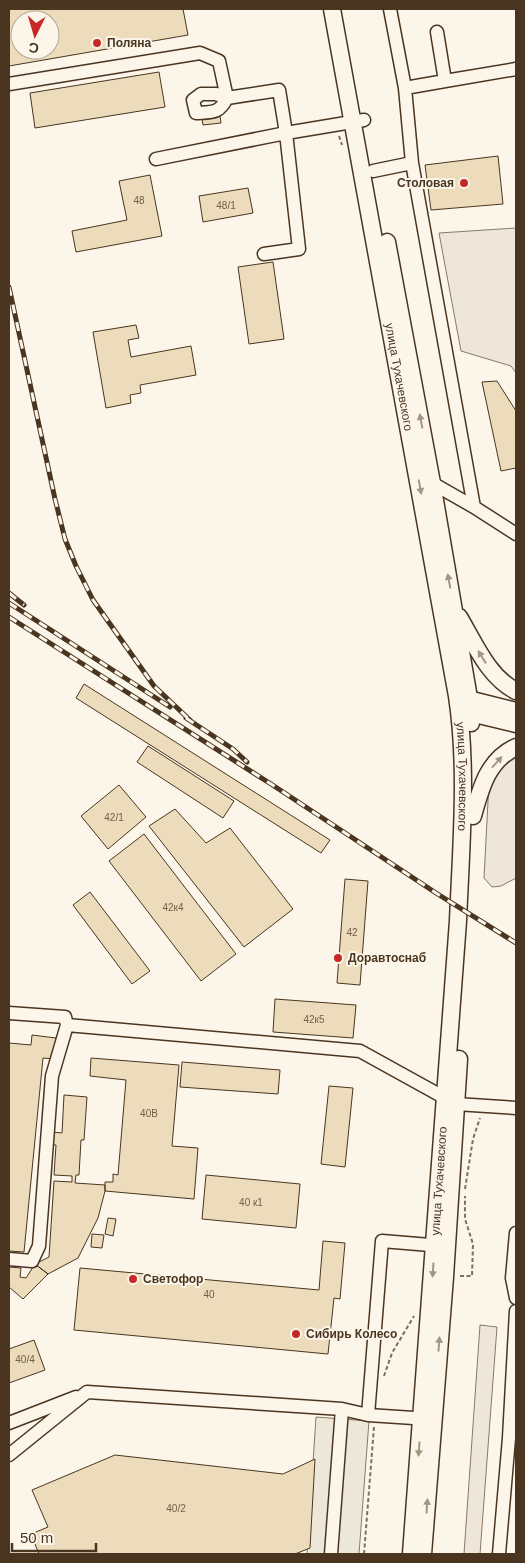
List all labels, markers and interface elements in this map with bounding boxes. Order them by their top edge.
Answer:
north arrow [10,10,60,60]
place label: Поляна [107,36,152,50]
marker: Поляна [91,37,103,49]
text: С [28,40,40,56]
place label: Столовая [397,176,454,190]
marker: Столовая [458,177,470,189]
house number: 48 [133,195,145,206]
house number: 48/1 [216,200,236,211]
street label: улица Тухачевского [382,322,416,432]
one-way arrow [416,413,424,429]
one-way arrow [416,479,424,495]
one-way arrow [445,573,453,589]
one-way arrow [478,650,487,663]
street label: улица Тухачевского [453,721,470,832]
one-way arrow [491,756,503,768]
house number: 42/1 [104,812,124,823]
house number: 42к4 [162,902,184,913]
house number: 42 [346,927,358,938]
place label: Доравтоснаб [348,951,426,965]
marker: Доравтоснаб [332,952,344,964]
house number: 42к5 [303,1014,325,1025]
house number: 40В [140,1108,158,1119]
street label: улица Тухачевского [428,1126,450,1236]
house number: 40 к1 [239,1197,263,1208]
one-way arrow [428,1262,436,1278]
place label: Светофор [143,1272,203,1286]
marker: Светофор [127,1273,139,1285]
house number: 40 [203,1289,215,1300]
place label: Сибирь Колесо [306,1327,397,1341]
marker: Сибирь Колесо [290,1328,302,1340]
one-way arrow [436,1335,444,1351]
house number: 40/4 [15,1354,35,1365]
one-way arrow [414,1441,422,1457]
one-way arrow [423,1497,431,1513]
house number: 40/2 [166,1503,186,1514]
scale bar [12,1520,96,1552]
text: 50 m [20,1529,53,1546]

